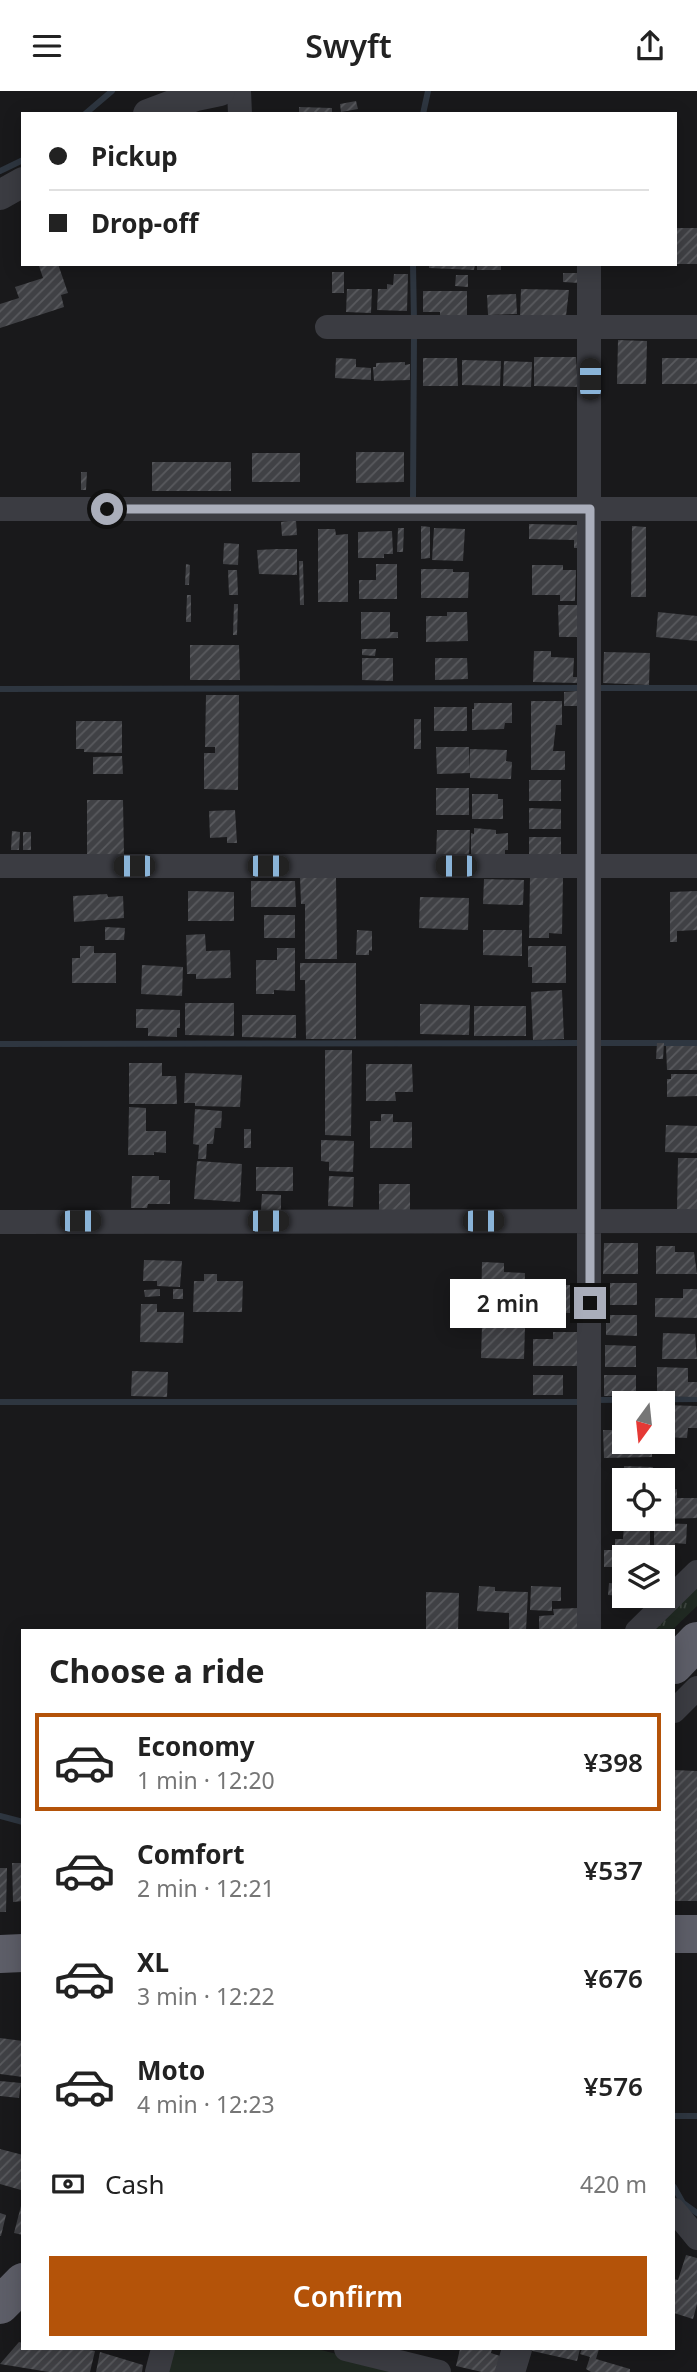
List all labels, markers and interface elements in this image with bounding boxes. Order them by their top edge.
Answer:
text: Swyft [305,24,392,67]
icon: menu [28,27,66,65]
icon: share [631,27,669,65]
text: Pickup [91,138,178,174]
text: Drop-off [91,205,198,241]
car [580,358,601,400]
route start [91,493,123,525]
car [114,856,156,877]
car [248,856,290,877]
car [436,856,478,877]
car [60,1211,102,1232]
car [248,1211,290,1232]
car [463,1211,505,1232]
callout: 2 min [450,1279,566,1327]
text: 2 min [477,1287,539,1319]
route end [574,1287,606,1319]
north arrow [612,1391,676,1454]
map controls [612,1391,675,1608]
button: locate [612,1468,675,1531]
button: layers [612,1545,675,1608]
text: Choose a ride [49,1649,265,1692]
text: Economy [137,1728,255,1764]
icon: car [53,1731,116,1794]
text: ¥398 [584,1744,643,1780]
text: 1 min · 12:20 [137,1764,275,1796]
text: Comfort [137,1836,245,1872]
icon: car [53,1839,116,1902]
text: ¥537 [584,1852,643,1888]
text: 2 min · 12:21 [137,1872,275,1904]
text: XL [137,1944,169,1980]
icon: car [53,1947,116,2010]
text: ¥676 [584,1960,643,1996]
text: 3 min · 12:22 [137,1980,275,2012]
text: Moto [137,2052,205,2088]
icon: car [53,2055,116,2118]
text: ¥576 [584,2068,643,2104]
text: 4 min · 12:23 [137,2088,275,2120]
icon: cash [49,2165,87,2203]
text: Cash [105,2166,165,2202]
text: 420 m [580,2168,647,2200]
button: Confirm [49,2256,647,2336]

